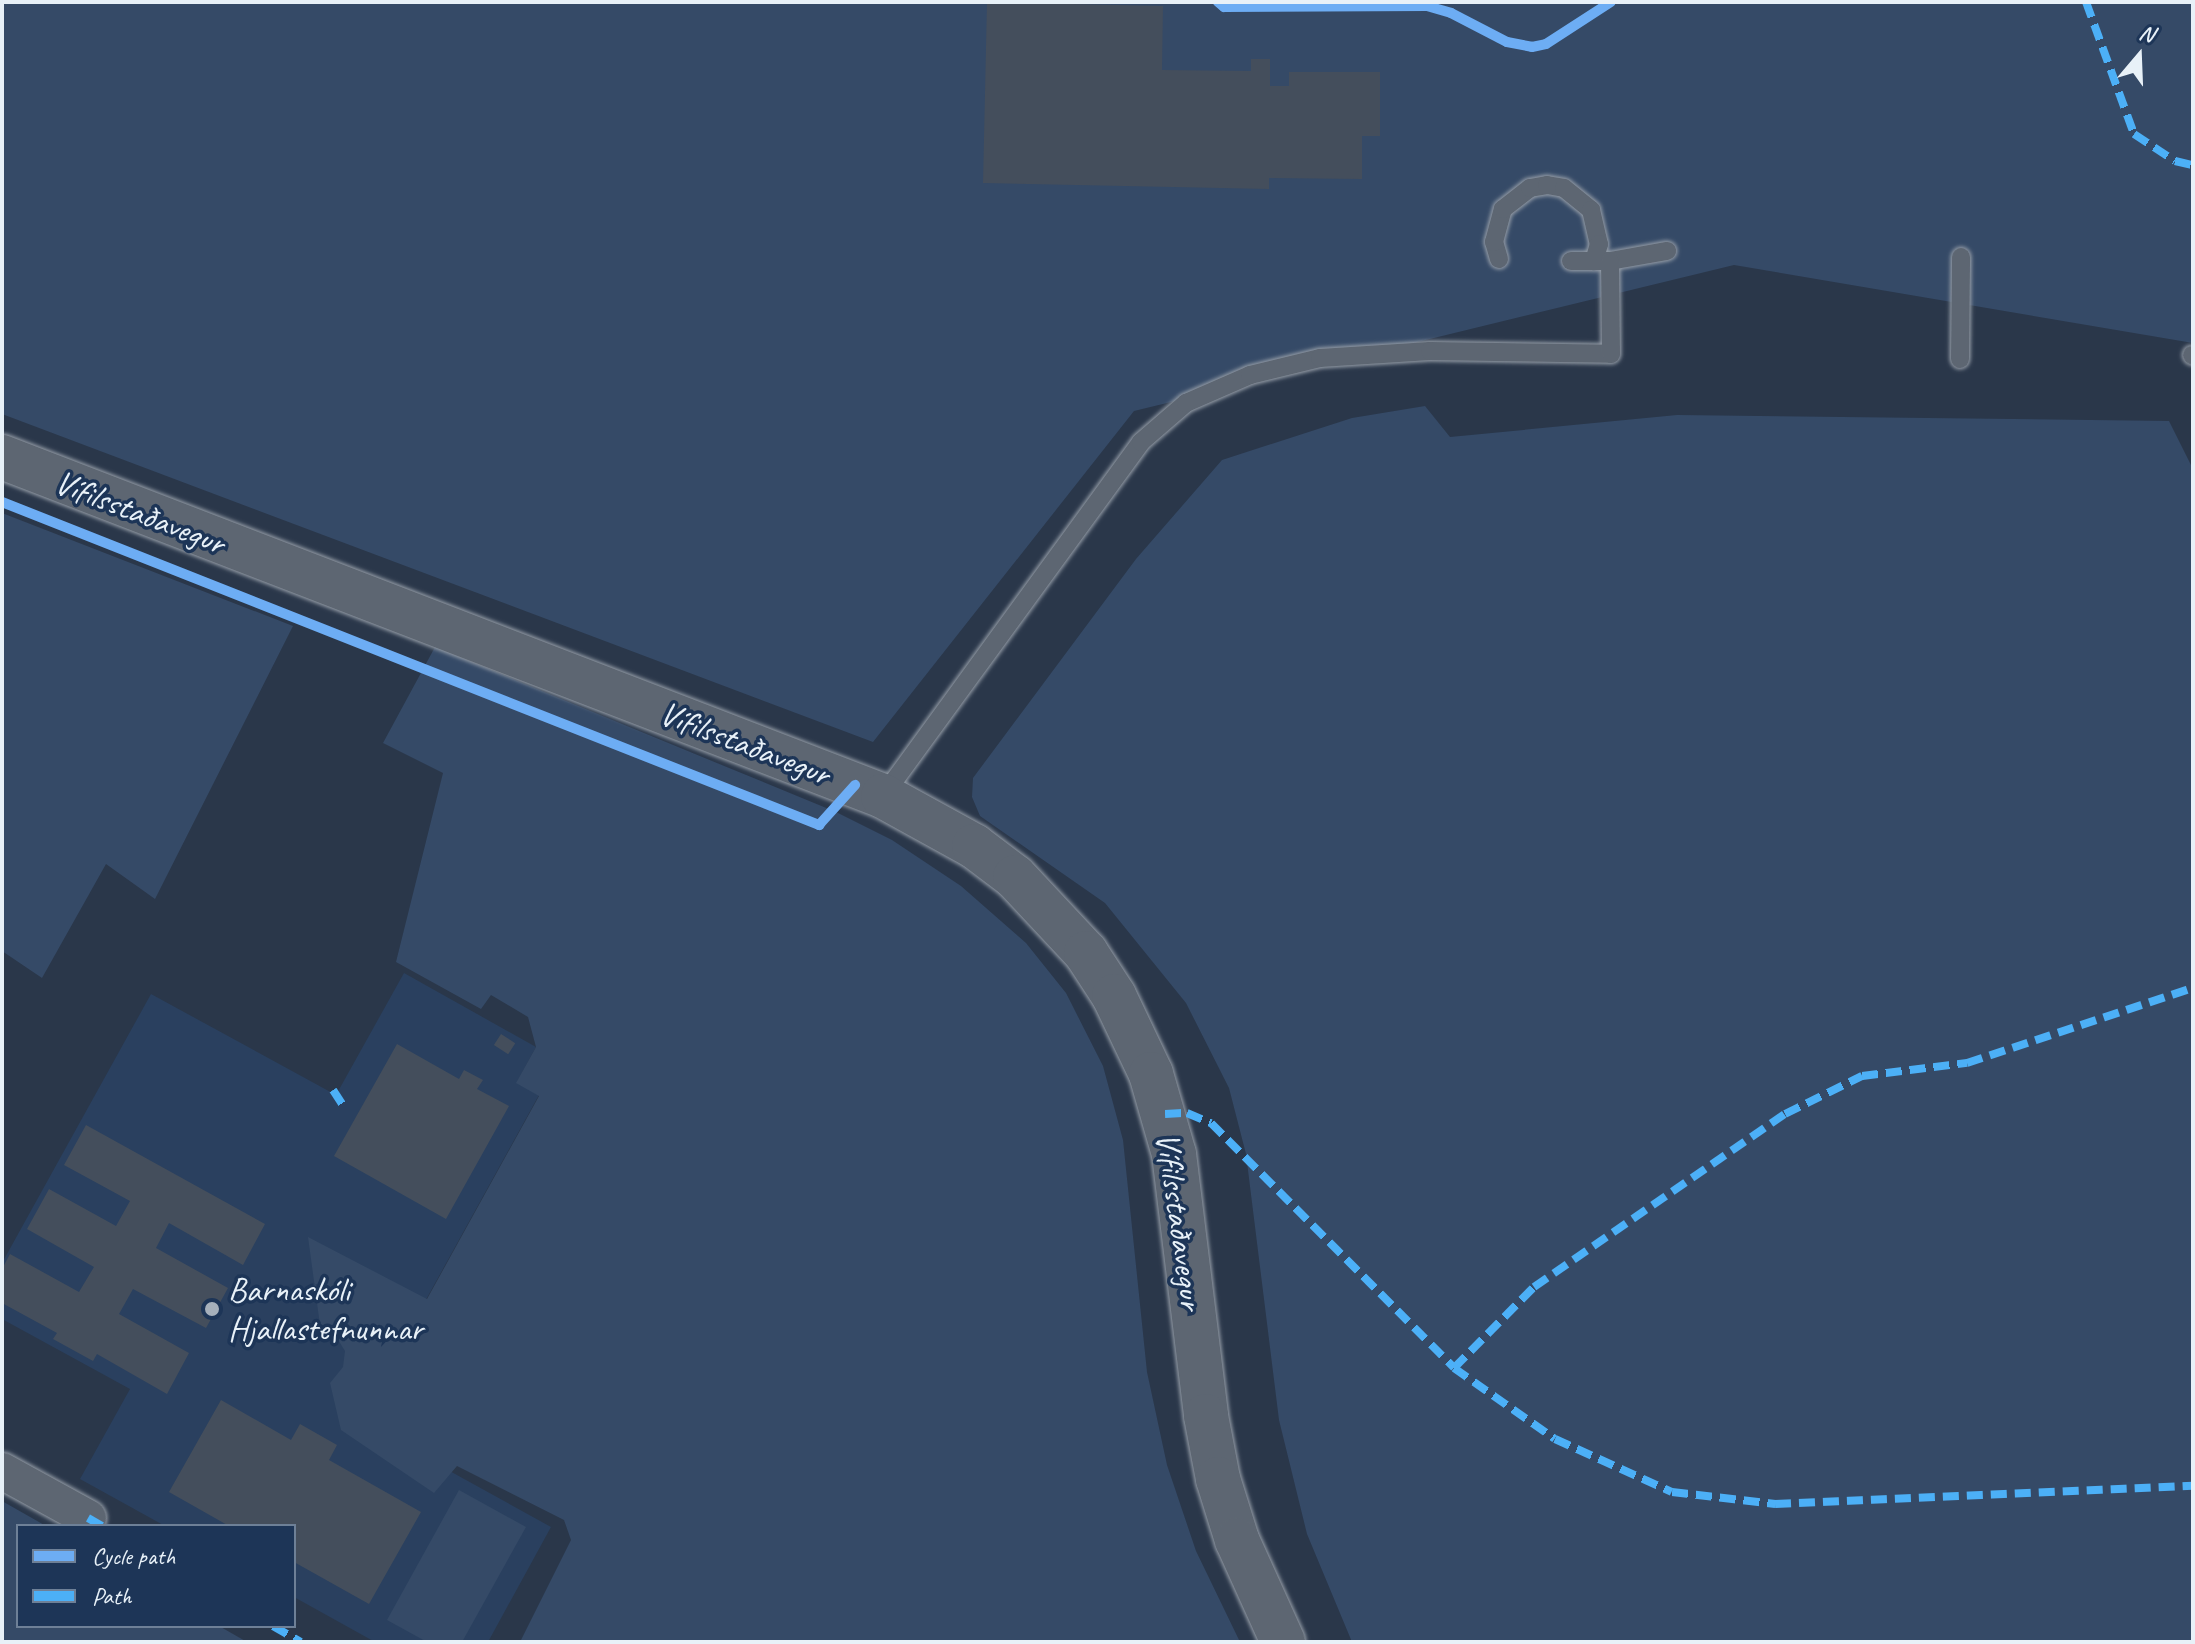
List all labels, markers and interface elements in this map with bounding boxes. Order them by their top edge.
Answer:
north arrow [2099,16,2179,96]
text: N [2136,18,2158,49]
street label: Vífilsstaðavegur [49,461,231,563]
street label: Vífilsstaðavegur [654,692,836,794]
street label: Vífilsstaðavegur [1147,1130,1213,1312]
place label: Barnaskóli Hjallastefnunnar [228,1269,423,1348]
marker: Barnaskóli Hjallastefnunnar [203,1300,221,1318]
legend [16,1524,296,1628]
text: Cycle path [92,1541,175,1571]
text: Path [92,1581,132,1611]

